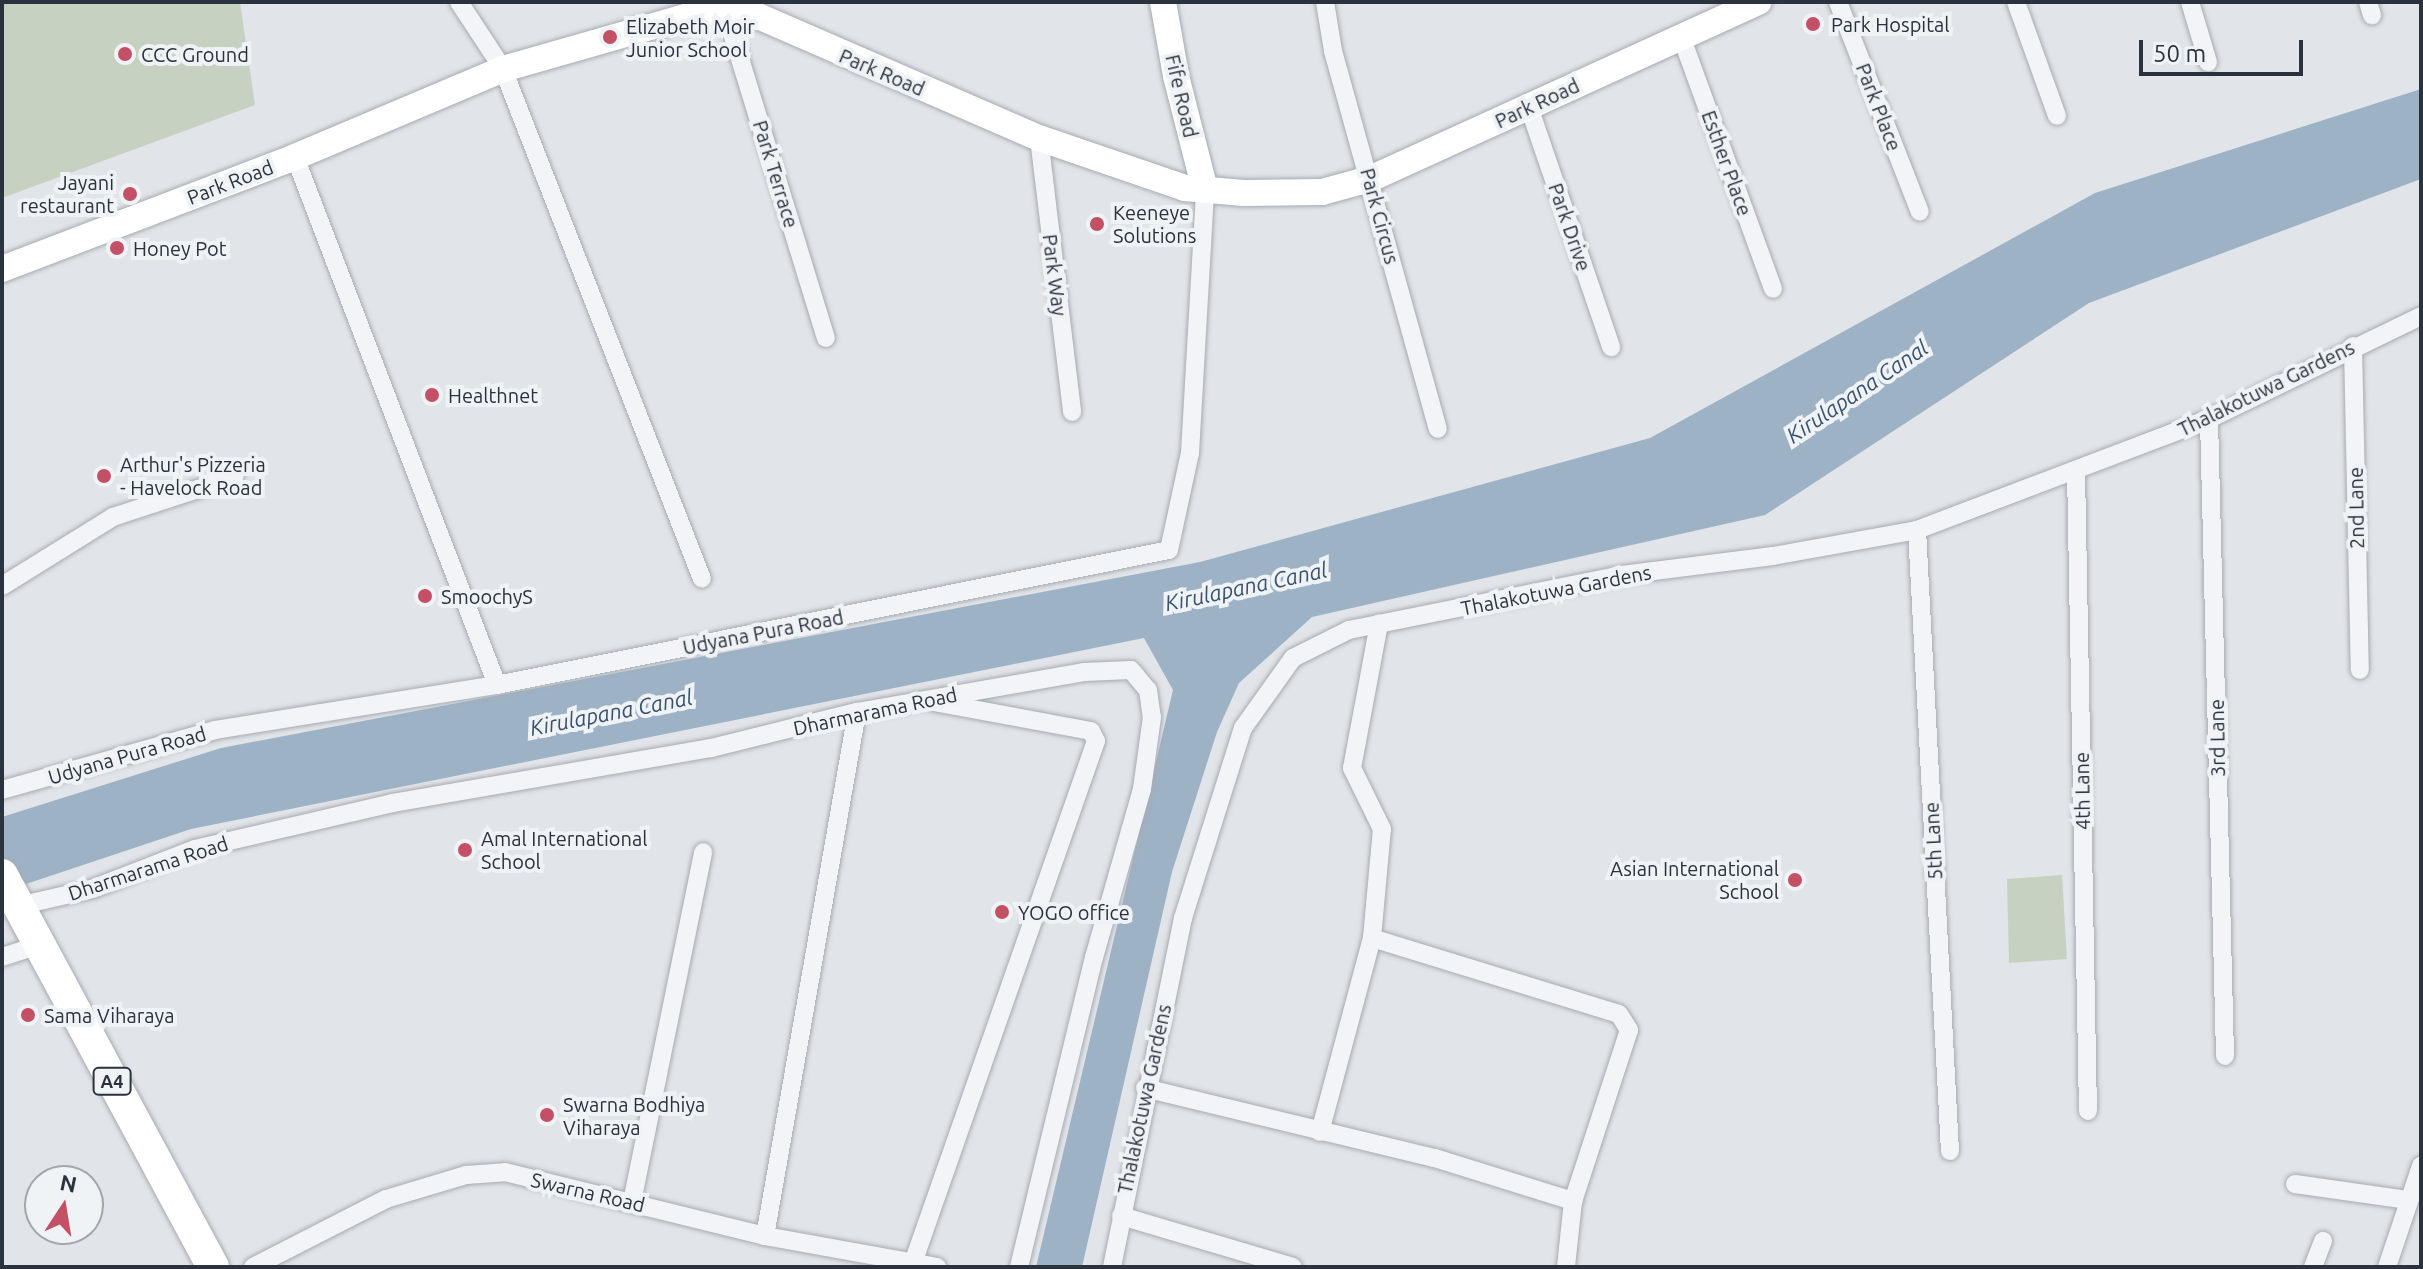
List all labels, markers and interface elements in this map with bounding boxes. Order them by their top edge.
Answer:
place label: Park Hospital [1831,12,1950,36]
marker: Park Hospital [1802,13,1824,35]
place label: Elizabeth Moir Junior School [626,14,755,61]
scale bar [2143,24,2307,74]
marker: Elizabeth Moir Junior School [601,28,619,46]
text: 50 m [2153,40,2206,67]
place label: CCC Ground [141,42,249,66]
street label: Park Road [836,43,928,101]
marker: CCC Ground [116,45,134,63]
street label: Fife Road [1161,52,1203,140]
street label: Park Place [1851,60,1907,154]
street label: Park Road [1491,73,1583,133]
street label: Esther Place [1697,107,1757,219]
street label: Park Terrace [748,117,804,231]
street label: Park Road [183,155,277,209]
street label: Park Circus [1356,165,1404,267]
place label: Jayani restaurant [20,170,114,217]
street label: Park Drive [1544,180,1596,274]
marker: Jayani restaurant [121,185,139,203]
place label: Keeneye Solutions [1113,200,1196,247]
marker: Keeneye Solutions [1088,215,1106,233]
street label: Park Way [1038,233,1072,317]
place label: Honey Pot [133,236,227,260]
marker: Honey Pot [108,239,126,257]
water label: Kirulapana Canal [1781,334,1933,448]
street label: Thalakotuwa Gardens [2174,335,2358,441]
place label: Healthnet [448,383,538,407]
marker: Healthnet [423,386,441,404]
place label: Arthur's Pizzeria - Havelock Road [120,452,266,499]
marker: Arthur's Pizzeria - Havelock Road [95,467,113,485]
street label: 2nd Lane [2343,467,2369,549]
water label: Kirulapana Canal [1162,556,1330,616]
street label: Thalakotuwa Gardens [1459,560,1653,620]
place label: SmoochyS [441,584,533,608]
marker: SmoochyS [416,587,434,605]
street label: Udyana Pura Road [680,605,846,659]
street label: Dharmarama Road [791,682,959,740]
water label: Kirulapana Canal [527,683,695,741]
street label: 3rd Lane [2204,699,2230,777]
street label: Udyana Pura Road [45,721,209,789]
street label: 4th Lane [2069,752,2095,830]
street label: 5th Lane [1919,801,1947,881]
place label: Amal International School [481,826,647,873]
street label: Dharmarama Road [65,831,231,905]
marker: Amal International School [456,841,474,859]
place label: Asian International School [1610,856,1779,903]
marker: Asian International School [1786,871,1804,889]
place label: YOGO office [1018,900,1130,924]
marker: YOGO office [993,903,1011,921]
street label: Thalakotuwa Gardens [1112,1002,1176,1196]
place label: Sama Viharaya [44,1003,175,1027]
marker: Sama Viharaya [19,1006,37,1024]
road number: A4 [92,1067,132,1095]
place label: Swarna Bodhiya Viharaya [563,1092,705,1139]
marker: Swarna Bodhiya Viharaya [538,1106,556,1124]
north arrow [24,1165,104,1245]
street label: Swarna Road [529,1167,647,1217]
text: N [58,1169,79,1197]

